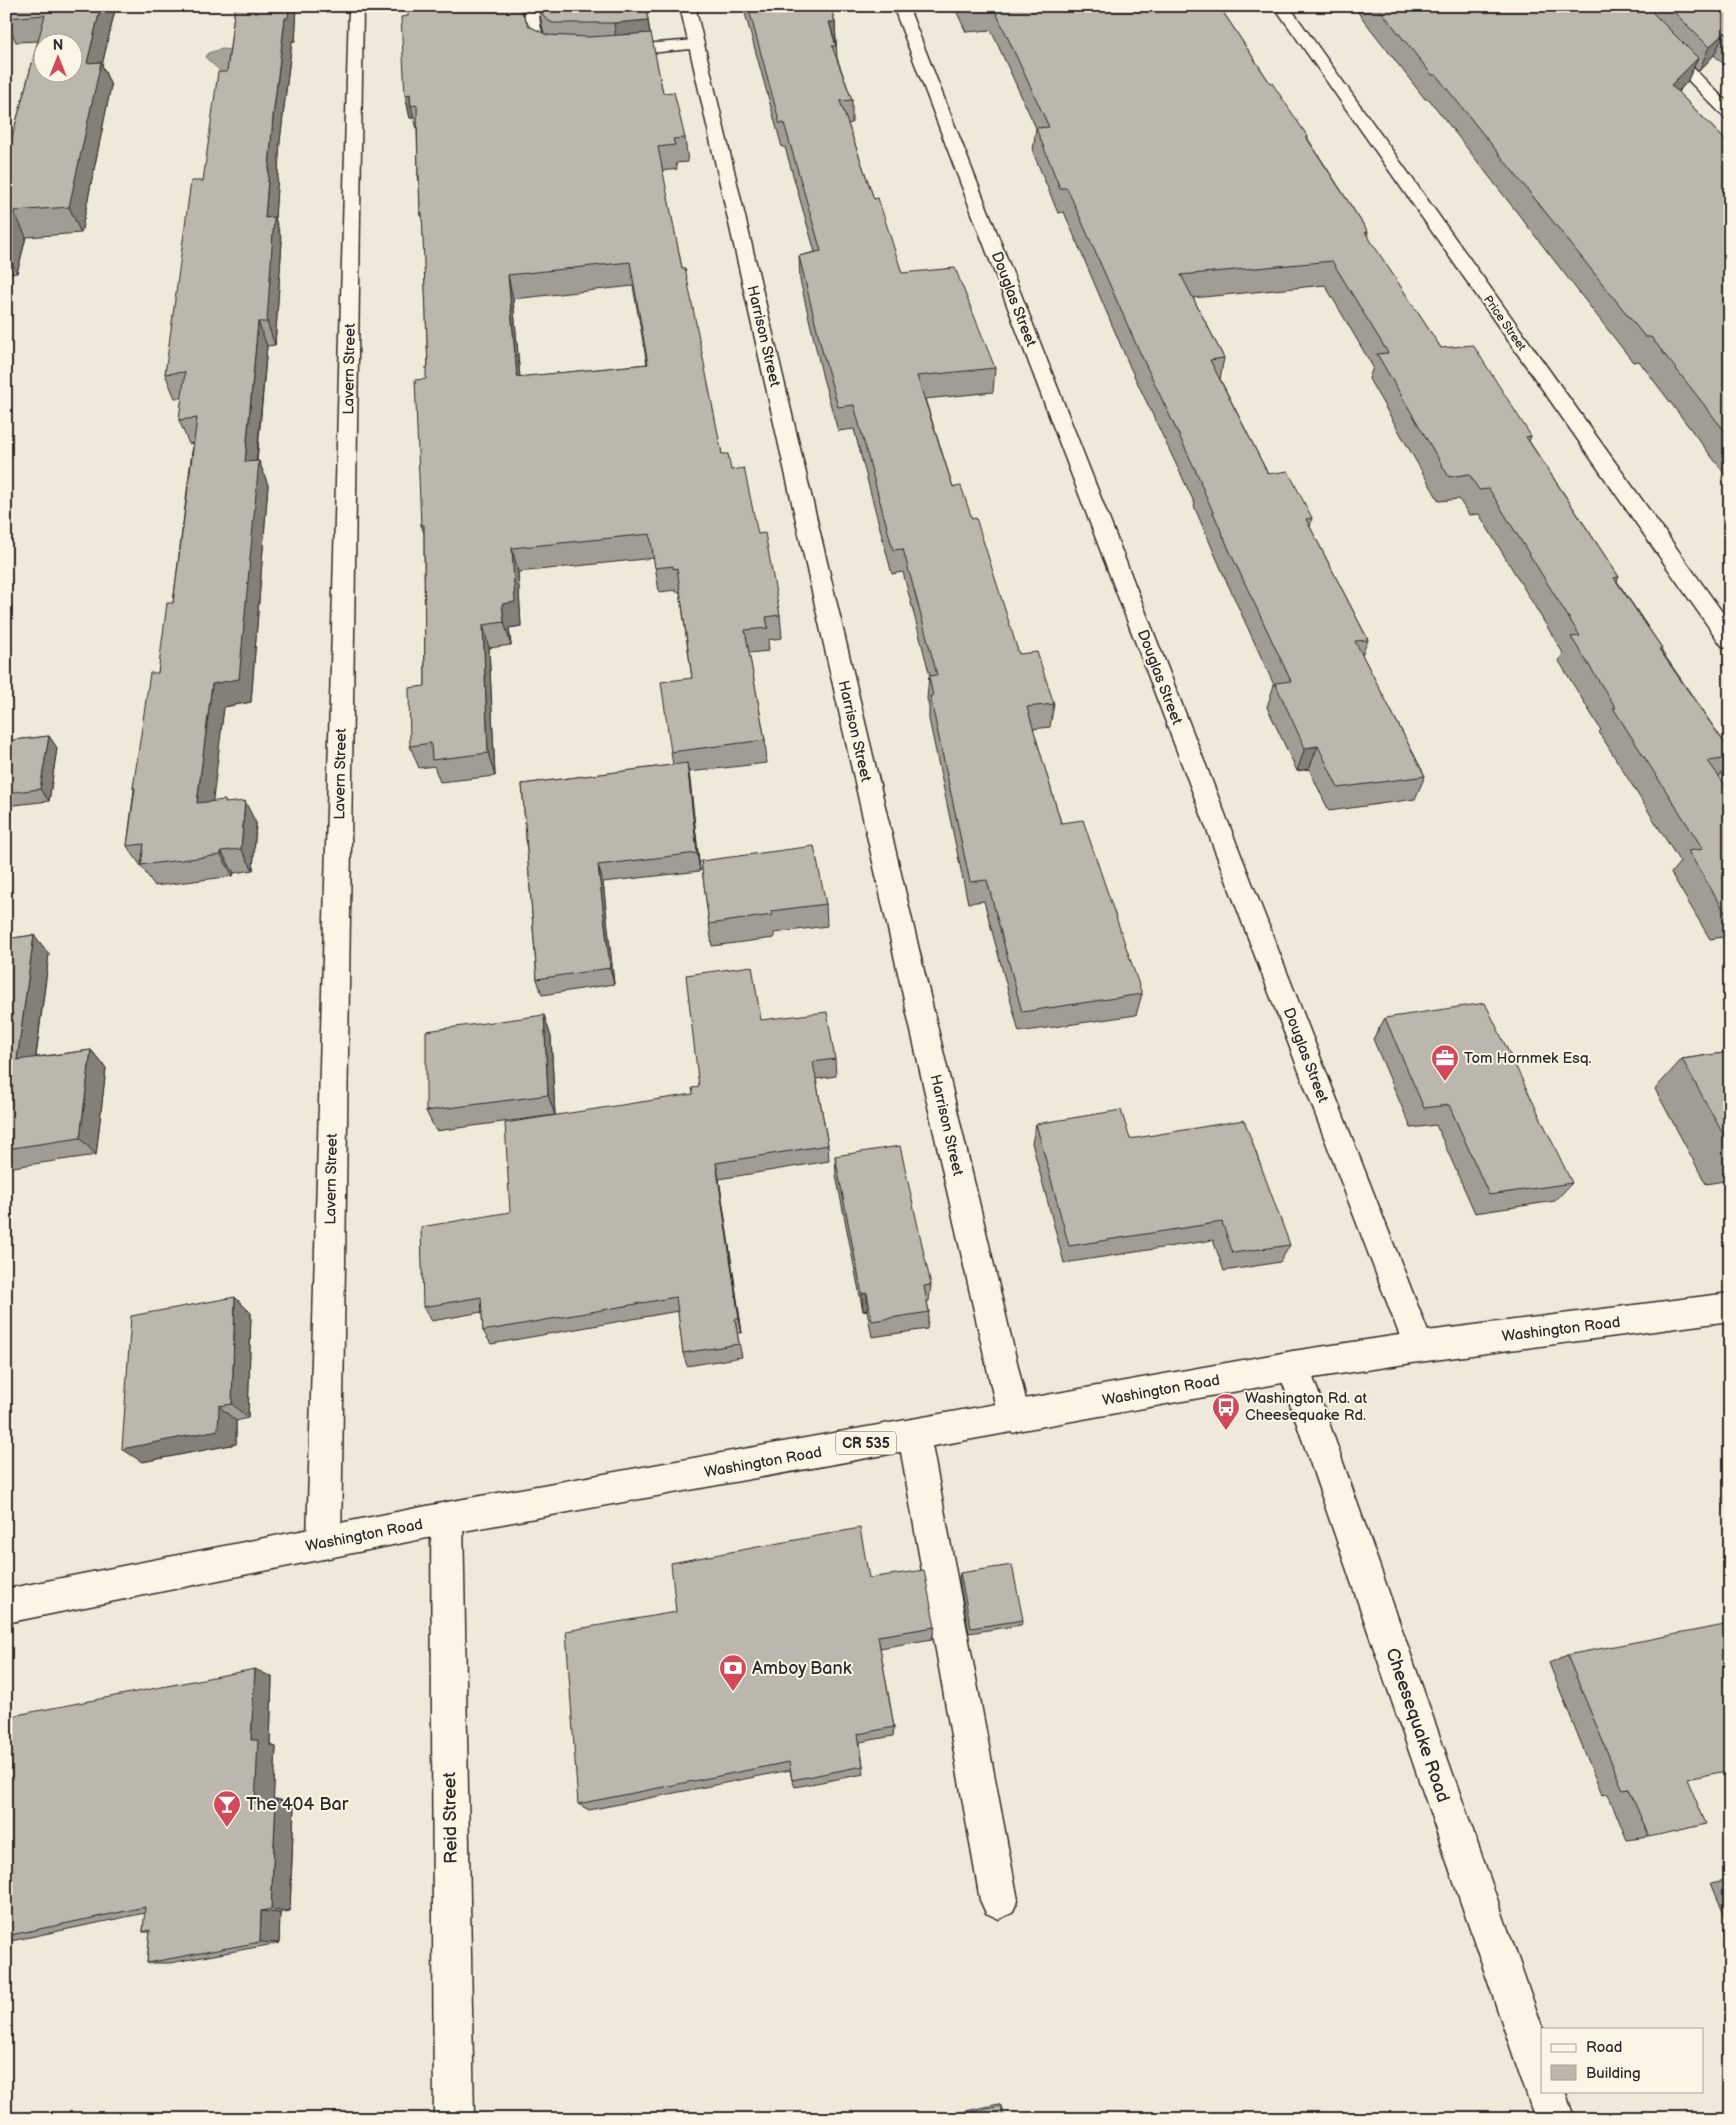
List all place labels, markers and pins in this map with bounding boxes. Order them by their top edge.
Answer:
office icon: Tom Hornmek Esq. [1430,1043,1460,1082]
place label: Tom Hornmek Esq. [1464,1049,1592,1068]
place label: Washington Rd. at Cheesequake Rd. [1245,1389,1368,1425]
bus stop icon: Washington Rd. at Cheesequake Rd. [1211,1392,1241,1431]
bank icon: Amboy Bank [718,1653,748,1692]
place label: Amboy Bank [752,1658,852,1679]
bar icon: The 404 Bar [212,1789,242,1828]
place label: The 404 Bar [246,1794,349,1815]

